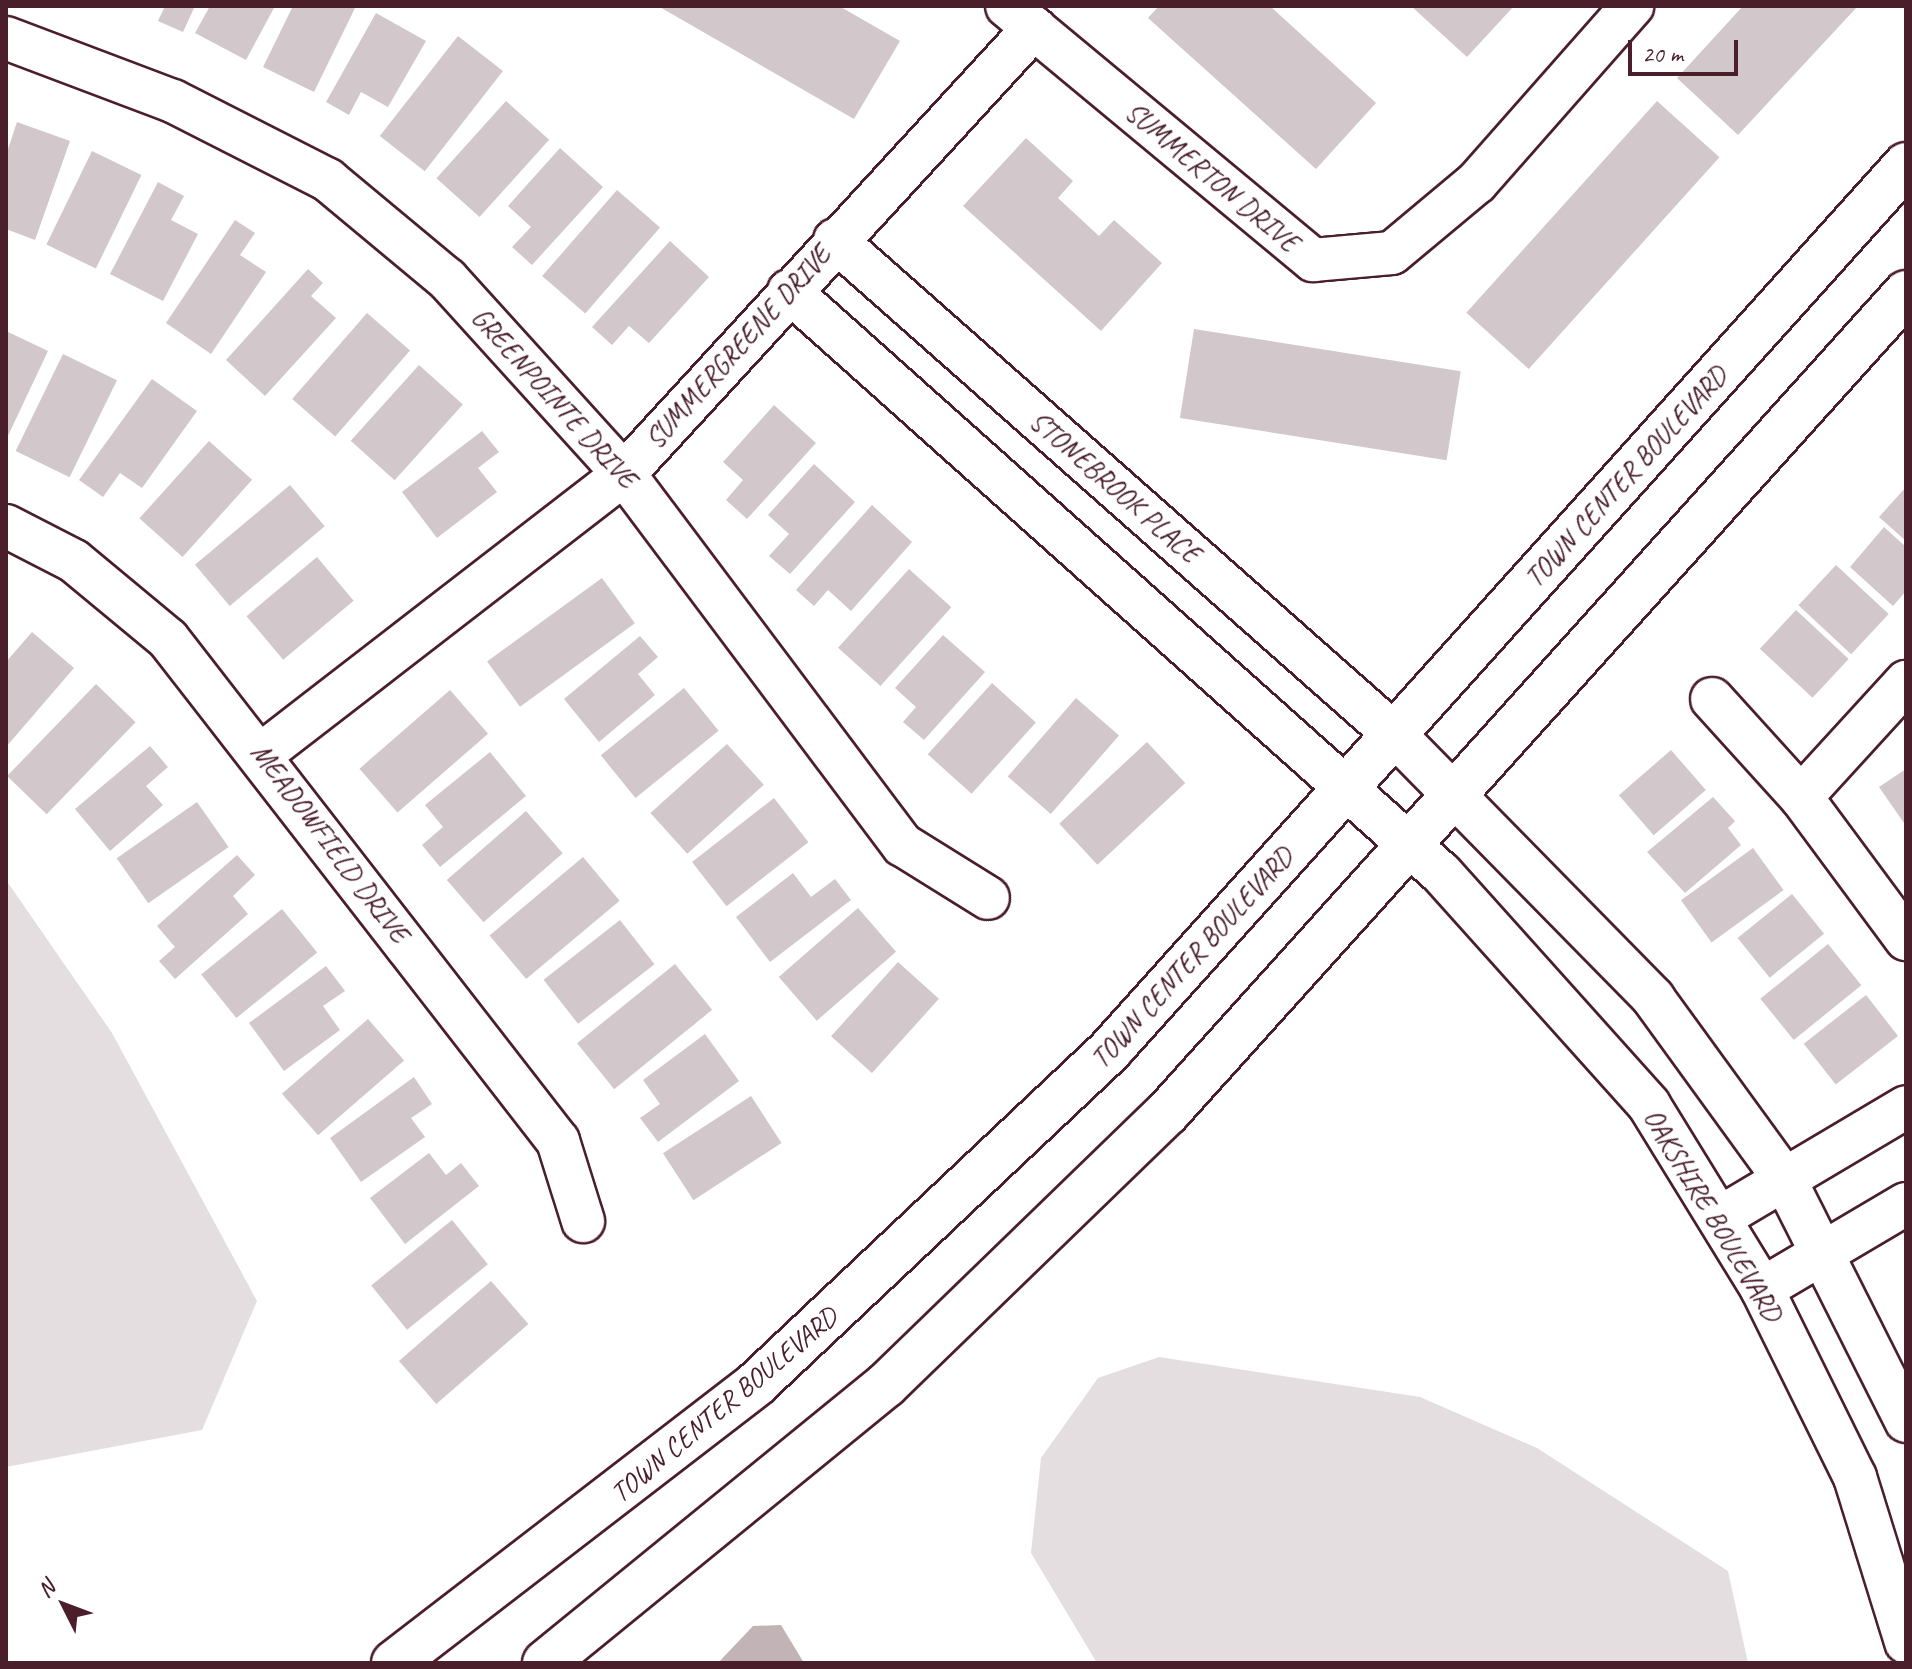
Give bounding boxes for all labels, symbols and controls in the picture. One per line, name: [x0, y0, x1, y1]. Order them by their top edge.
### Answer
scale bar: [1632, 24, 1742, 74]
text: 20 m: [1642, 39, 1683, 69]
street label: SUMMERTON DRIVE: [1119, 95, 1305, 259]
street label: SUMMERGREENE DRIVE: [638, 238, 838, 456]
street label: GREENPOINTE DRIVE: [464, 301, 644, 495]
street label: TOWN CENTER BOULEVARD: [1517, 359, 1735, 595]
street label: STONEBROOK PLACE: [1023, 404, 1207, 570]
street label: MEADOWFIELD DRIVE: [244, 737, 416, 949]
street label: TOWN CENTER BOULEVARD: [1083, 840, 1301, 1076]
street label: OAKSHIRE BOULEVARD: [1636, 1102, 1790, 1328]
street label: TOWN CENTER BOULEVARD: [603, 1300, 845, 1510]
north arrow: [24, 1565, 104, 1645]
text: N: [31, 1575, 61, 1603]

